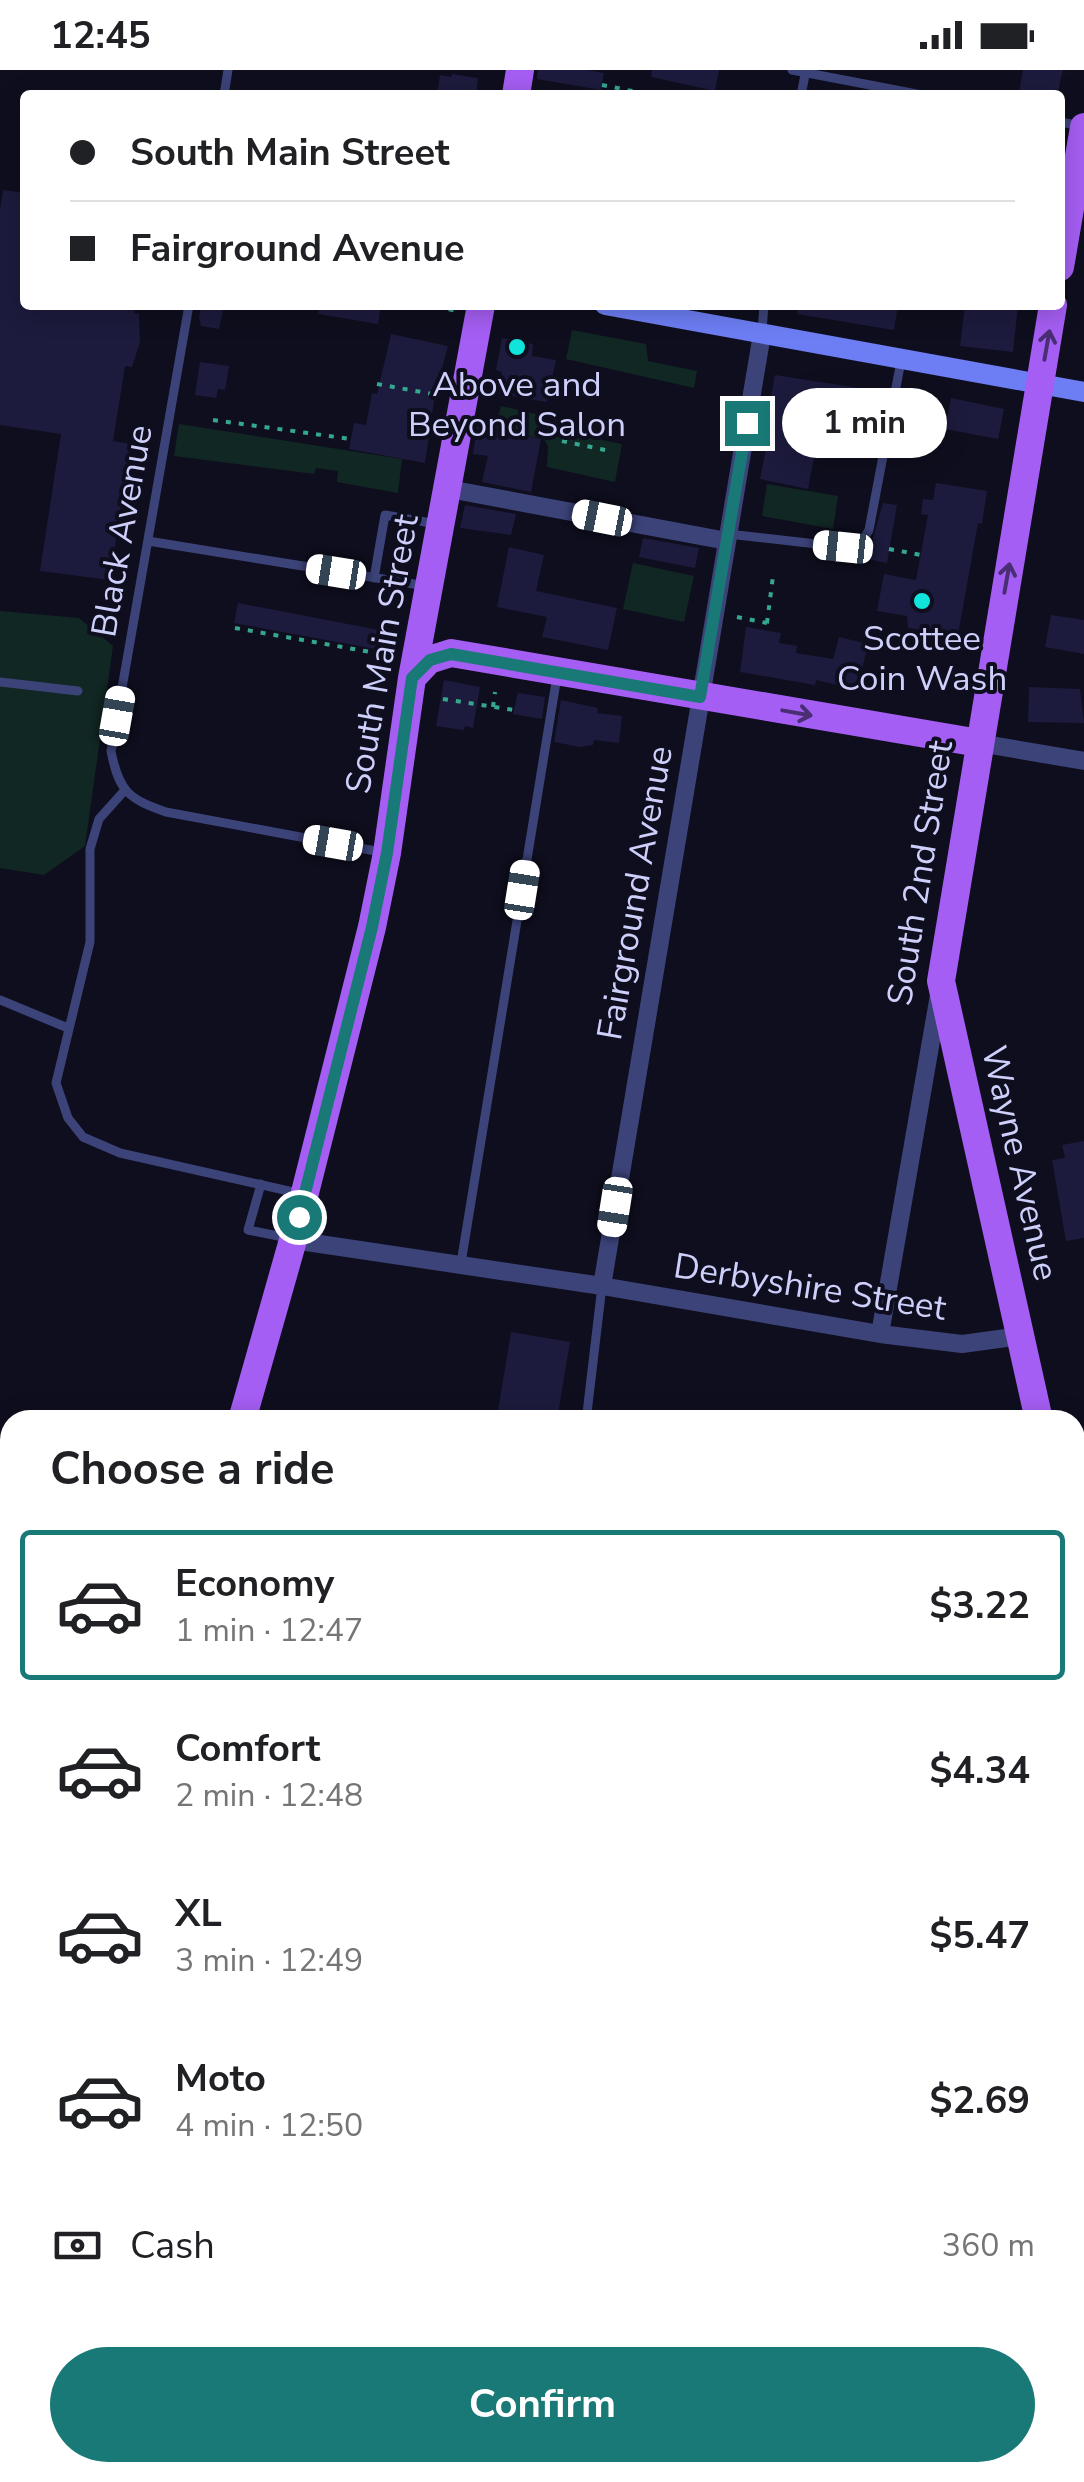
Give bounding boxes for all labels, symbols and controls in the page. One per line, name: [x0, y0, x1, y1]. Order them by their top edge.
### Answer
text: 12:45: [50, 10, 151, 61]
text: South Main Street: [130, 127, 450, 178]
text: Fairground Avenue: [130, 223, 465, 274]
one-way arrow: [1038, 329, 1057, 362]
marker: Above and Beyond Salon: [506, 336, 528, 358]
place label: Above and Beyond Salon: [408, 361, 626, 448]
callout: 1 min: [782, 388, 947, 458]
route end: [725, 401, 770, 446]
text: 1 min: [823, 401, 906, 444]
street label: Black Avenue: [80, 421, 164, 641]
car: [570, 498, 634, 538]
street label: South Main Street: [334, 510, 430, 797]
car: [812, 529, 874, 565]
car: [304, 552, 368, 592]
one-way arrow: [998, 562, 1017, 595]
marker: Scottee Coin Wash: [911, 590, 933, 612]
place label: Scottee Coin Wash: [837, 615, 1007, 702]
car: [97, 684, 137, 748]
one-way arrow: [780, 704, 812, 723]
street label: South 2nd Street: [876, 736, 964, 1009]
street label: Fairground Avenue: [586, 742, 684, 1044]
car: [301, 823, 365, 863]
car: [502, 858, 542, 922]
street label: Wayne Avenue: [970, 1041, 1070, 1285]
car: [595, 1175, 635, 1239]
route start: [277, 1195, 322, 1240]
street label: Derbyshire Street: [670, 1242, 950, 1332]
text: Choose a ride: [50, 1439, 335, 1500]
text: Economy: [175, 1558, 334, 1609]
icon: car: [55, 1560, 145, 1650]
text: $3.22: [929, 1580, 1030, 1631]
text: 1 min · 12:47: [175, 1609, 363, 1652]
text: Comfort: [175, 1723, 320, 1774]
icon: car: [55, 1725, 145, 1815]
text: $4.34: [929, 1745, 1030, 1796]
text: 2 min · 12:48: [175, 1774, 363, 1817]
text: XL: [175, 1888, 222, 1939]
icon: car: [55, 1890, 145, 1980]
text: $5.47: [929, 1910, 1030, 1961]
text: 3 min · 12:49: [175, 1939, 363, 1982]
text: Moto: [175, 2053, 266, 2104]
icon: car: [55, 2055, 145, 2145]
text: $2.69: [929, 2075, 1030, 2126]
text: 4 min · 12:50: [175, 2104, 363, 2147]
icon: cash: [50, 2218, 105, 2273]
text: Cash: [130, 2220, 215, 2271]
text: 360 m: [942, 2224, 1035, 2267]
button: Confirm: [50, 2347, 1035, 2462]

